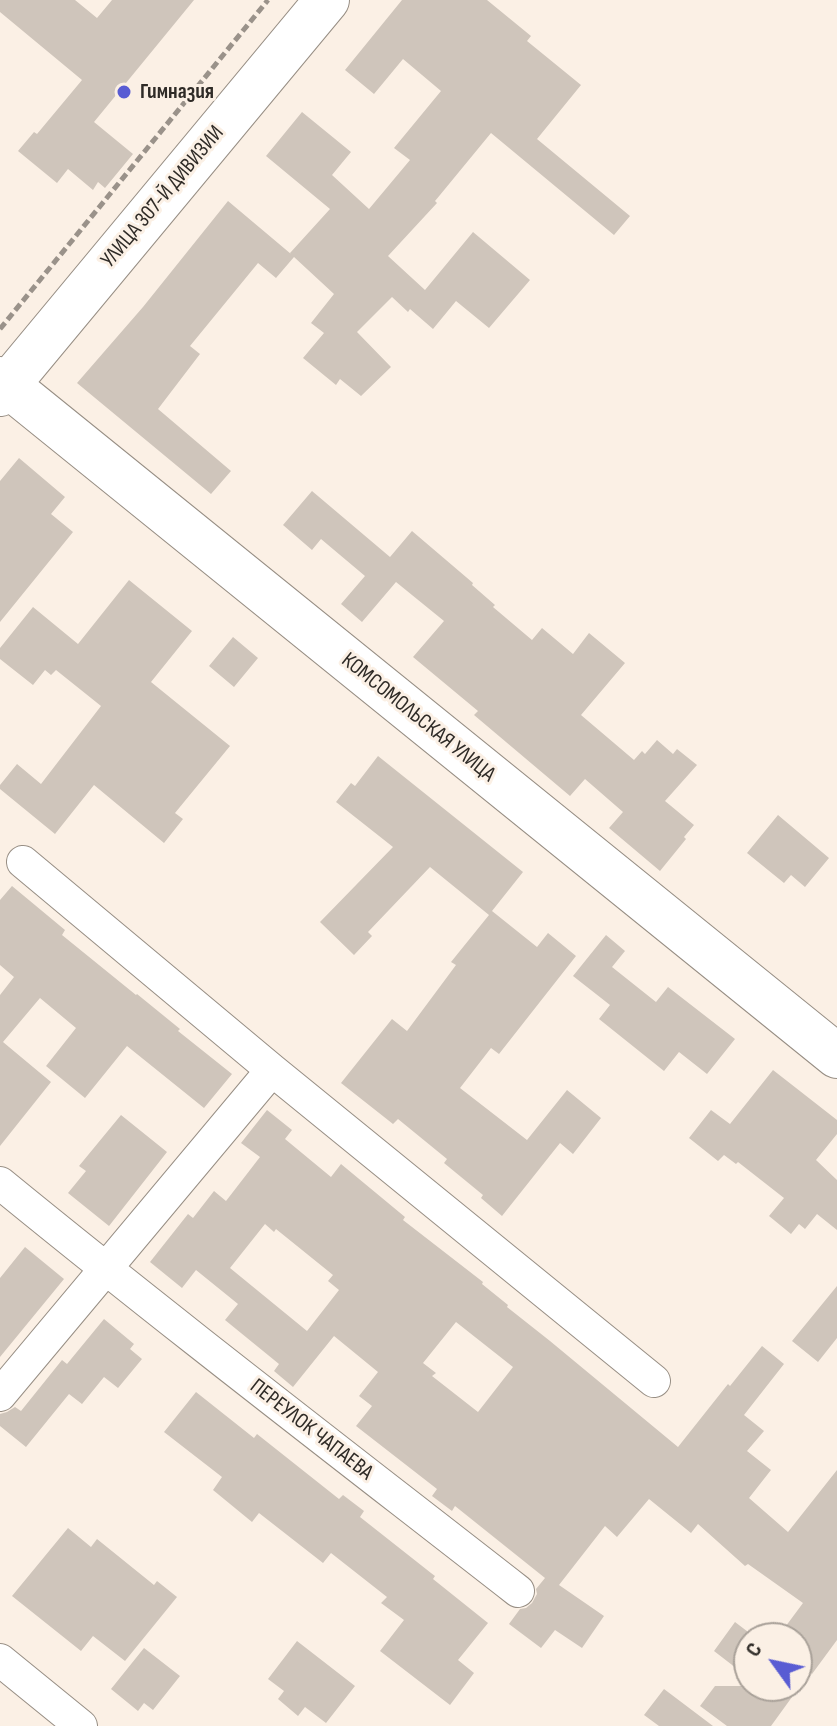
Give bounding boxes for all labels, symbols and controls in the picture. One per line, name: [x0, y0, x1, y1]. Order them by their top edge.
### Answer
place label: Гимназия: [140, 79, 214, 105]
marker: Гимназия: [115, 83, 133, 101]
street label: УЛИЦА 307-Й ДИВИЗИИ: [96, 121, 230, 273]
street label: КОМСОМОЛЬСКАЯ УЛИЦА: [336, 648, 500, 788]
street label: ПЕРЕУЛОК ЧАПАЕВА: [244, 1374, 378, 1486]
north arrow: [733, 1622, 813, 1702]
text: С: [740, 1638, 769, 1662]

